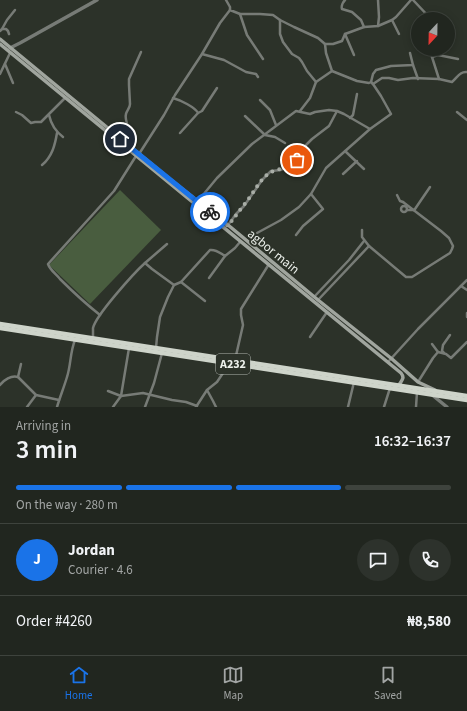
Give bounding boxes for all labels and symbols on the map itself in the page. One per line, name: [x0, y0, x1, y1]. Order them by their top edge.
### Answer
north arrow: [411, 12, 455, 56]
pin: [103, 122, 137, 156]
pin: [280, 143, 314, 177]
courier: [190, 192, 230, 232]
street label: agbor main: [244, 225, 303, 278]
road number: A232: [216, 354, 250, 374]

